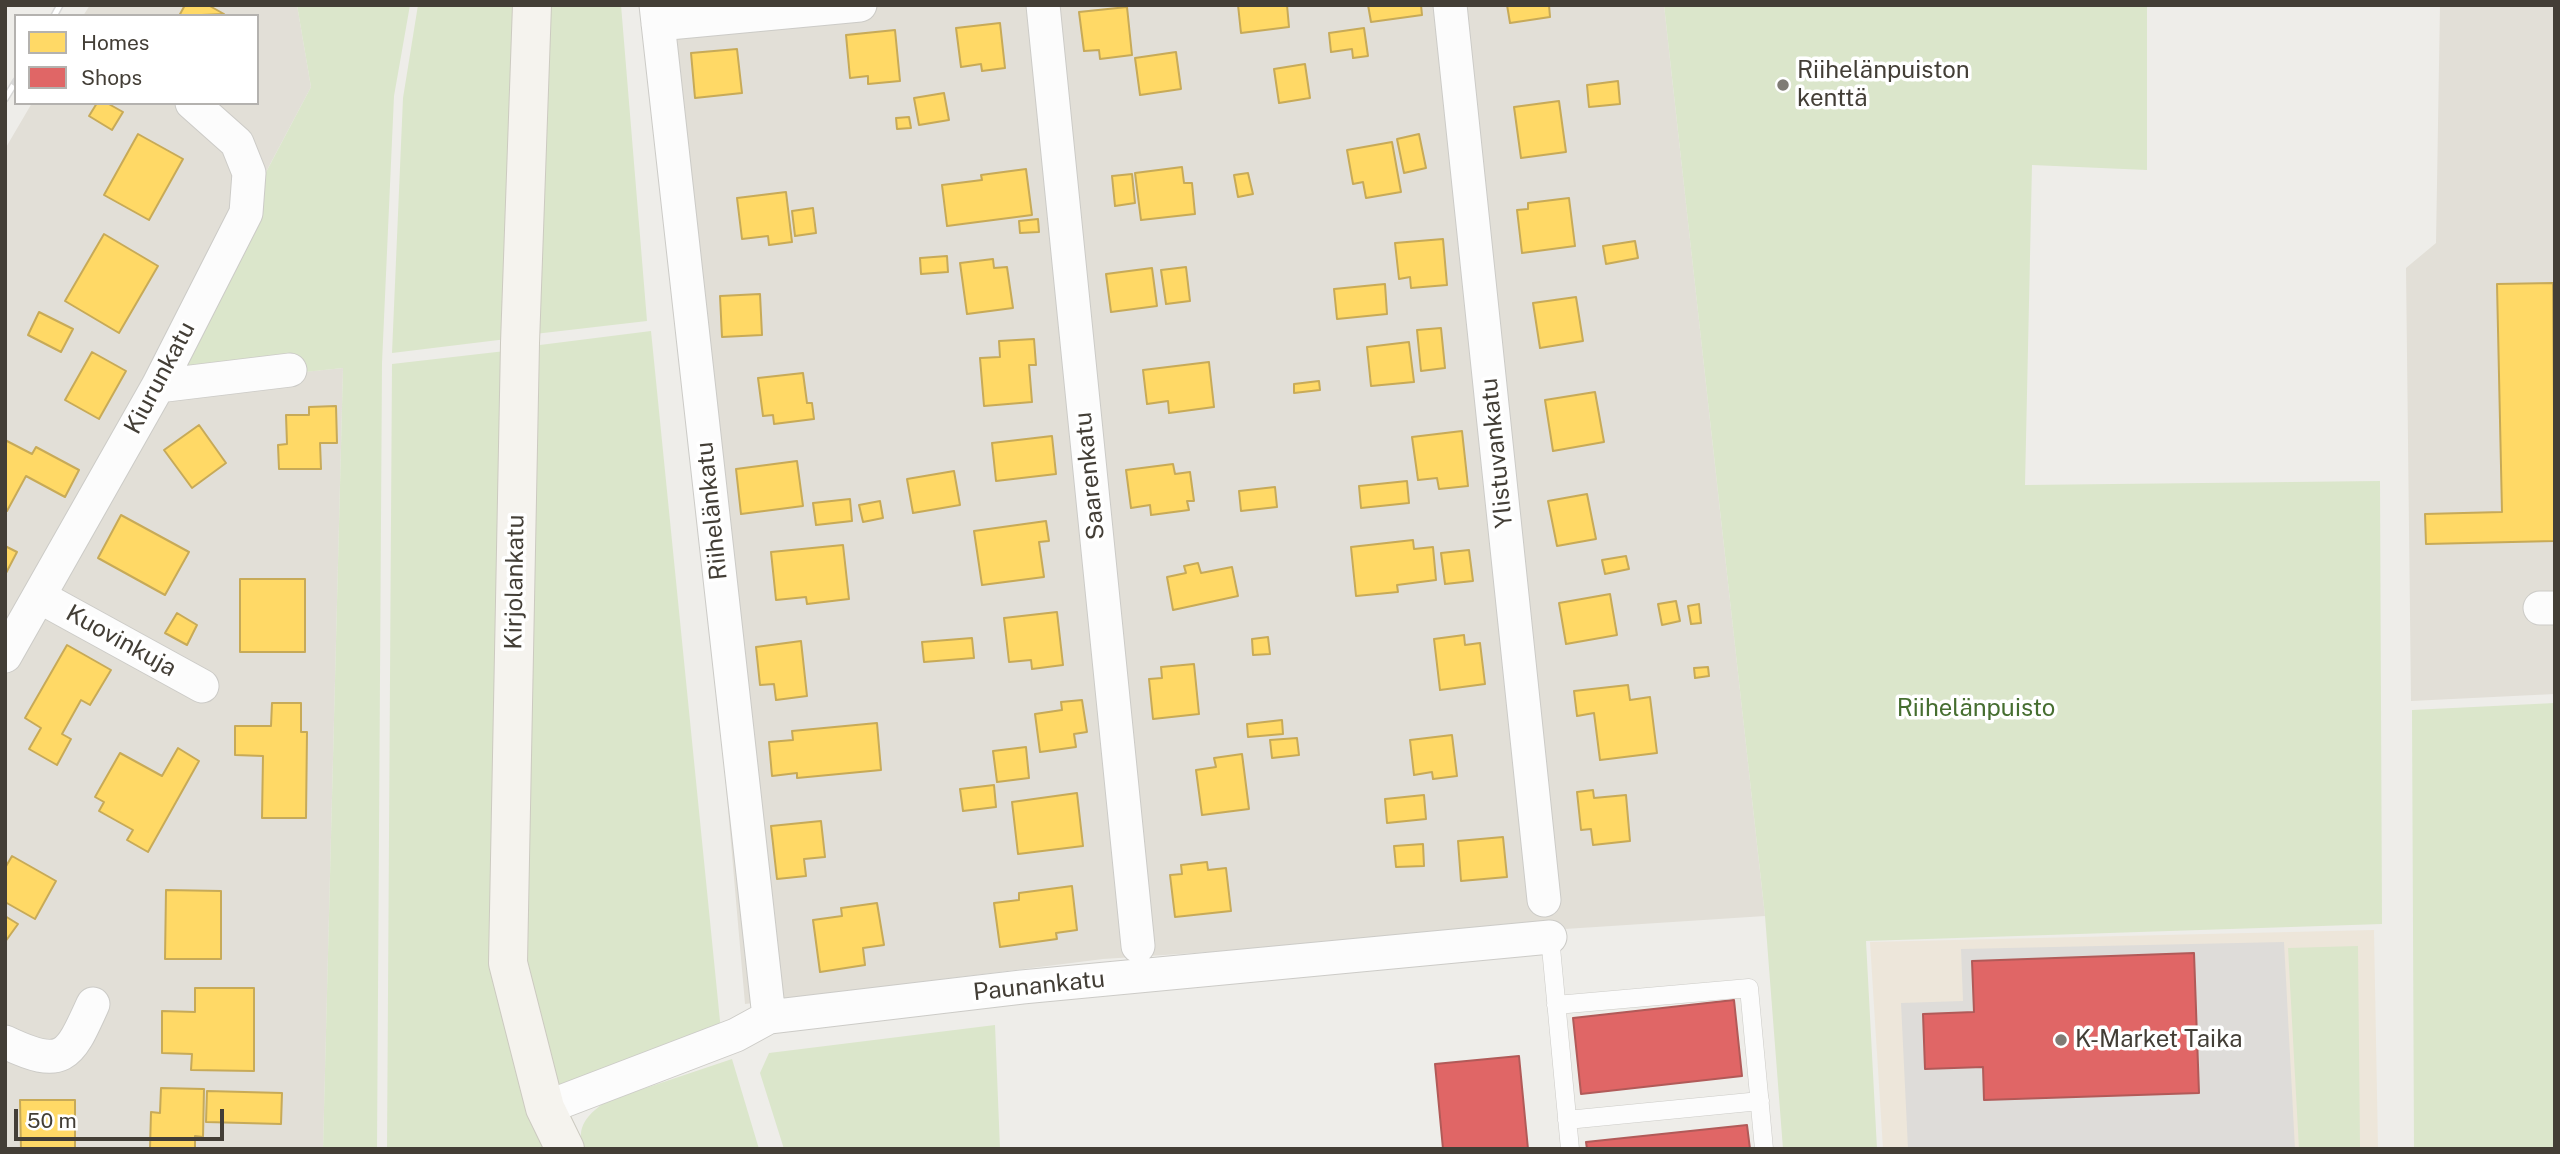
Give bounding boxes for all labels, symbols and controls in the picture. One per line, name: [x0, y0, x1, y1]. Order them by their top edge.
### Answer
legend: [14, 14, 259, 105]
text: Homes: [81, 30, 149, 55]
place label: Riihelänpuiston kenttä: [1797, 57, 1970, 113]
text: Shops: [81, 65, 142, 90]
marker: Riihelänpuiston kenttä: [1775, 77, 1791, 93]
street label: Kiurunkatu: [118, 317, 202, 439]
street label: Ylistuvankatu: [1475, 377, 1519, 529]
street label: Saarenkatu: [1069, 411, 1111, 541]
street label: Riihelänkatu: [690, 440, 734, 582]
street label: Kirjolankatu: [499, 514, 531, 650]
street label: Kuovinkuja: [61, 599, 181, 683]
park label: Riihelänpuisto: [1897, 695, 2055, 723]
street label: Paunankatu: [972, 965, 1106, 1007]
place label: K-Market Taika: [2075, 1026, 2243, 1054]
marker: K-Market Taika: [2053, 1032, 2069, 1048]
scale bar: [18, 1094, 228, 1138]
text: 50 m: [27, 1108, 77, 1133]

